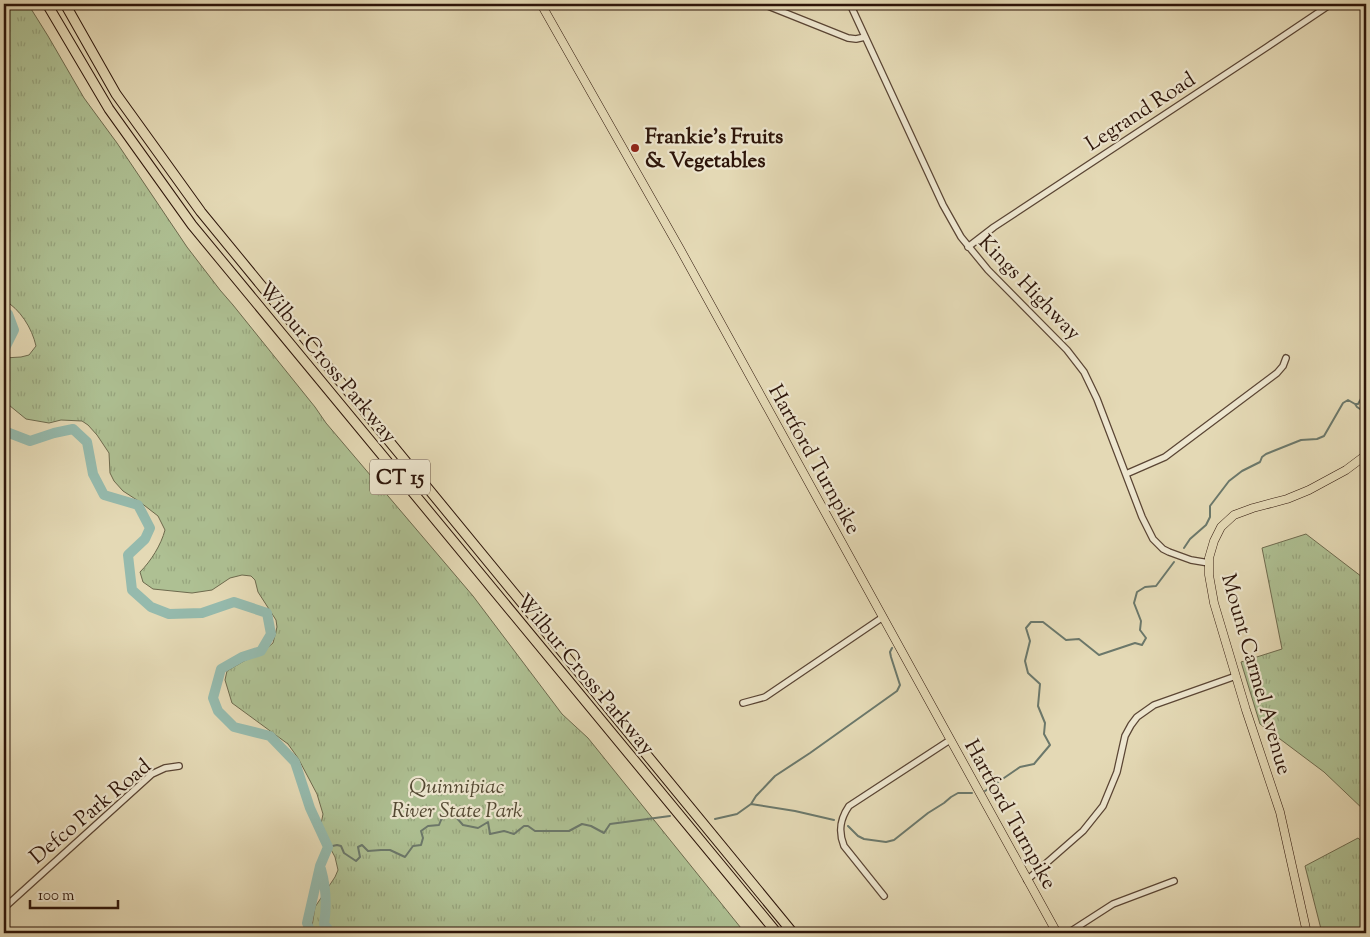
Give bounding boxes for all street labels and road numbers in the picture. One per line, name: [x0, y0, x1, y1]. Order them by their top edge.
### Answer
street label: Legrand Road: [1080, 66, 1202, 160]
street label: Kings Highway: [970, 229, 1087, 348]
street label: Wilbur Cross Parkway: [250, 276, 403, 451]
street label: Hartford Turnpike: [760, 380, 867, 540]
road number: CT 15: [370, 460, 430, 494]
street label: Mount Carmel Avenue: [1212, 571, 1298, 778]
street label: Wilbur Cross Parkway: [508, 588, 661, 763]
street label: Hartford Turnpike: [956, 735, 1063, 895]
street label: Defco Park Road: [24, 753, 159, 872]

